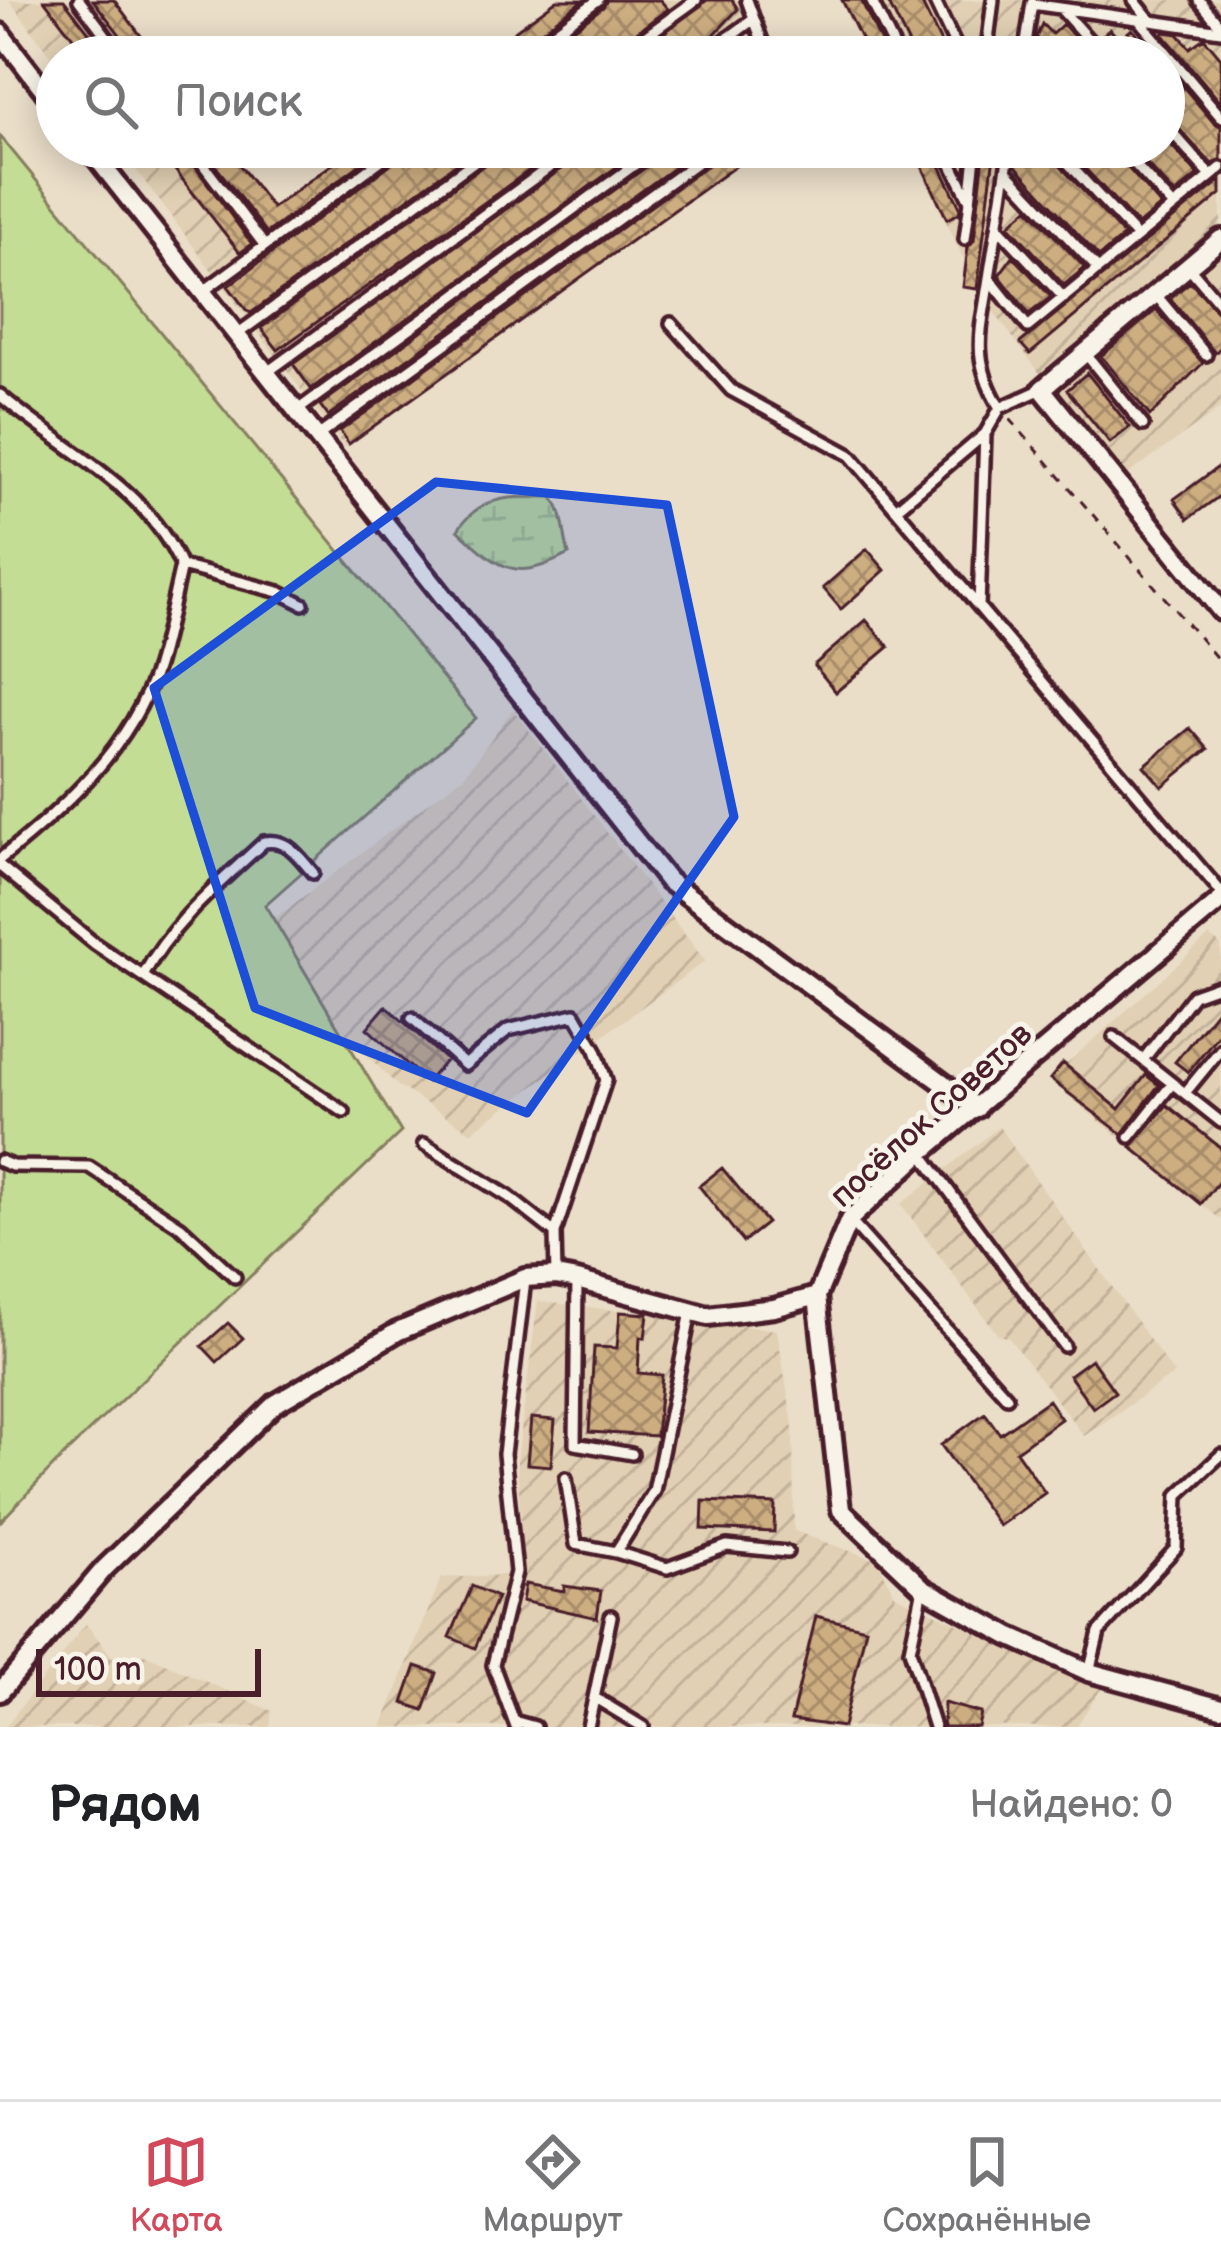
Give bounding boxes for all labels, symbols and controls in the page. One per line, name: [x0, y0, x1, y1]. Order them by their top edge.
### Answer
search box: [36, 36, 1185, 168]
icon: search: [78, 69, 144, 135]
text: Поиск: [174, 75, 302, 130]
street label: посёлок Советов: [822, 1014, 1040, 1216]
scale bar: [36, 1643, 261, 1696]
text: 100 m: [54, 1650, 142, 1690]
text: Рядом: [48, 1775, 202, 1836]
text: Найдено: 0: [970, 1782, 1173, 1829]
tab: Карта: [130, 2129, 223, 2241]
tab: Маршрут: [483, 2129, 623, 2241]
tab: Сохранённые: [883, 2129, 1091, 2241]

